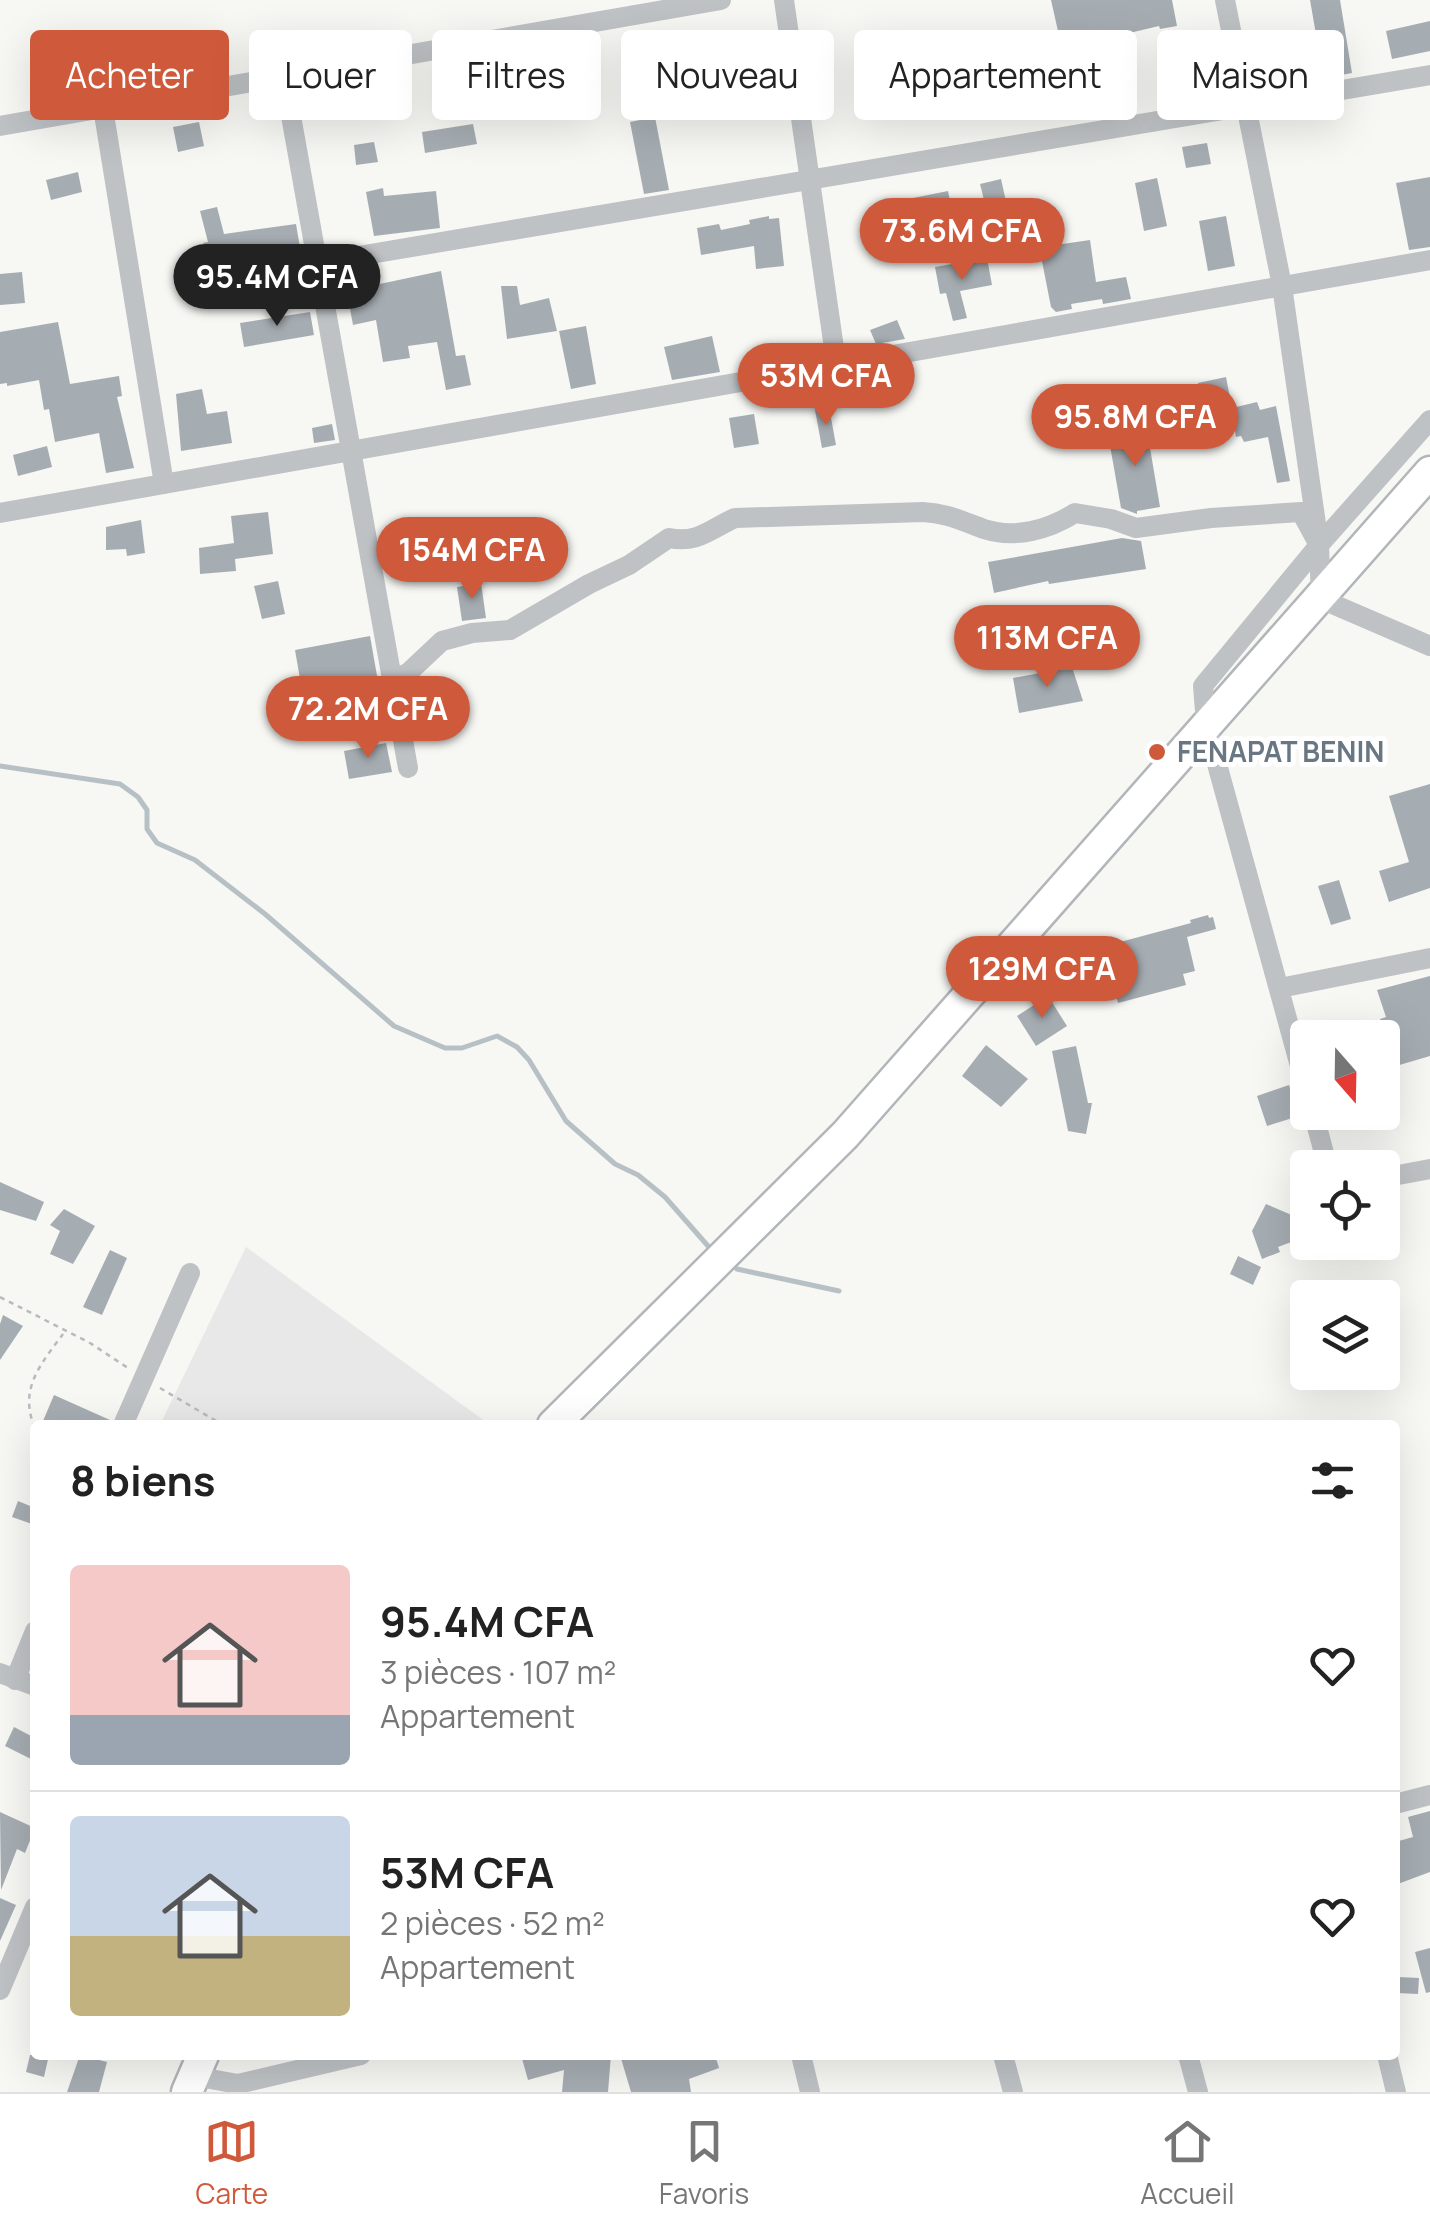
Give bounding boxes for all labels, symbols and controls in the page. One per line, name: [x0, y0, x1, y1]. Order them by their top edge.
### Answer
chip: Acheter: [30, 30, 229, 120]
chip: Louer: [249, 30, 412, 120]
chip: Filtres: [432, 30, 601, 120]
chip: Nouveau: [621, 30, 834, 120]
chip: Appartement: [854, 30, 1137, 120]
chip: Maison: [1157, 30, 1344, 120]
pin: 73.6M CFA: [848, 198, 1076, 283]
text: 73.6M CFA: [882, 208, 1042, 252]
pin: 95.4M CFA: [163, 244, 391, 329]
text: 95.4M CFA: [195, 254, 359, 298]
pin: 53M CFA: [734, 343, 918, 428]
text: 53M CFA: [760, 353, 892, 397]
pin: 95.8M CFA: [1021, 384, 1249, 469]
text: 95.8M CFA: [1053, 394, 1217, 438]
pin: 154M CFA: [369, 517, 575, 602]
text: 154M CFA: [398, 527, 546, 571]
pin: 113M CFA: [944, 605, 1150, 690]
text: 113M CFA: [976, 615, 1118, 659]
pin: 72.2M CFA: [254, 676, 482, 761]
text: 72.2M CFA: [288, 686, 448, 730]
place label: FENAPAT BENIN: [1177, 732, 1384, 770]
marker: FENAPAT BENIN: [1146, 741, 1168, 763]
pin: 129M CFA: [939, 936, 1145, 1021]
text: 129M CFA: [968, 946, 1116, 990]
north arrow: [1290, 1020, 1400, 1130]
map controls: [1290, 1020, 1400, 1390]
button: locate: [1290, 1150, 1400, 1260]
button: layers: [1290, 1280, 1400, 1390]
text: 8 biens: [70, 1451, 215, 1509]
icon: filters: [1305, 1453, 1360, 1508]
text: 95.4M CFA: [380, 1592, 594, 1650]
icon: home: [150, 1605, 270, 1725]
icon: heart: [1305, 1638, 1360, 1693]
text: 3 pièces · 107 m²: [380, 1650, 616, 1694]
text: Appartement: [380, 1694, 575, 1738]
text: 53M CFA: [380, 1843, 554, 1901]
icon: home: [150, 1856, 270, 1976]
icon: heart: [1305, 1889, 1360, 1944]
text: 2 pièces · 52 m²: [380, 1901, 605, 1945]
text: Appartement: [380, 1945, 575, 1989]
tab: Carte: [195, 2114, 268, 2212]
tab: Favoris: [659, 2114, 749, 2212]
tab: Accueil: [1140, 2114, 1235, 2212]

